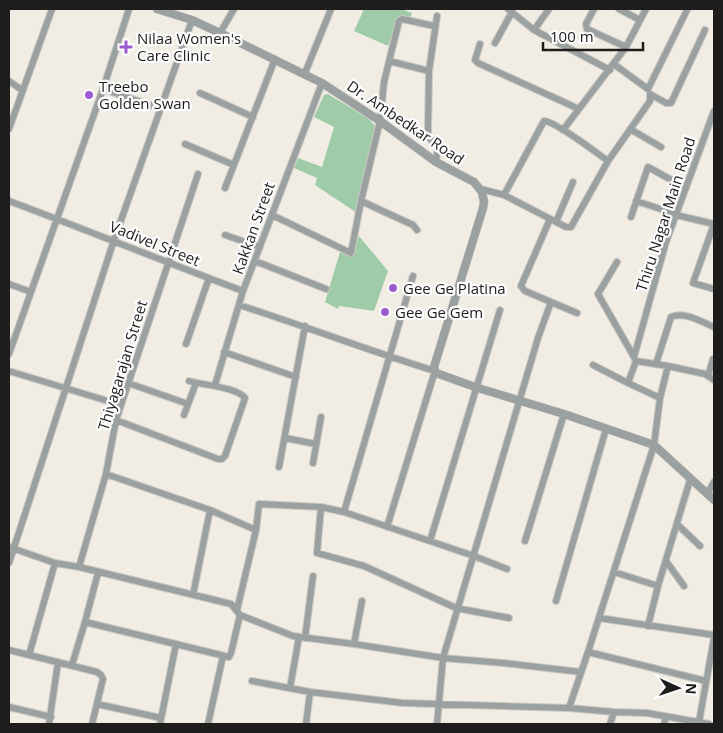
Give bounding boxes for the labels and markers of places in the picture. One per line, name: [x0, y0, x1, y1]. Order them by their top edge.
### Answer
place label: Nilaa Women's Care Clinic: [137, 28, 241, 65]
marker: Nilaa Women's Care Clinic: [119, 40, 133, 54]
place label: Treebo Golden Swan: [99, 76, 191, 113]
marker: Treebo Golden Swan: [83, 89, 95, 101]
place label: Gee Ge Platina: [403, 278, 506, 298]
marker: Gee Ge Platina: [387, 282, 399, 294]
place label: Gee Ge Gem: [395, 302, 483, 322]
marker: Gee Ge Gem: [379, 306, 391, 318]

